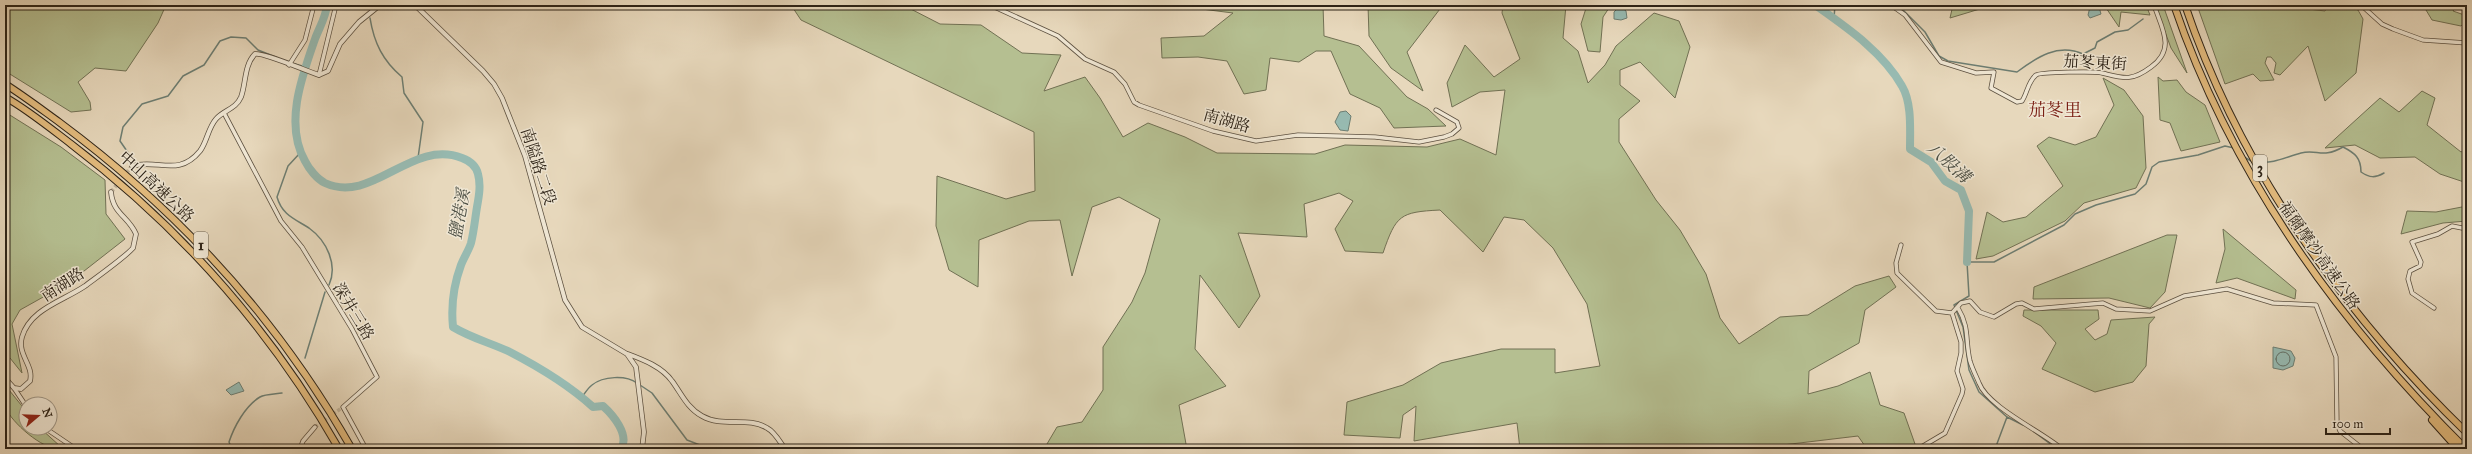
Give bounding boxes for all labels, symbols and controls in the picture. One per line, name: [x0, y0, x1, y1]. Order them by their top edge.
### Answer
street label: 茄苳東街: [2063, 51, 2127, 74]
district label: 茄苳里: [2028, 99, 2082, 121]
street label: 南湖路: [1201, 105, 1253, 136]
street label: 南隘路二段: [517, 125, 560, 207]
water label: 八股溝: [1923, 138, 1977, 189]
street label: 中山高速公路: [115, 147, 198, 226]
road number: 3: [2253, 155, 2267, 181]
water label: 鹽港溪: [445, 185, 475, 241]
street label: 福爾摩沙高速公路: [2275, 197, 2364, 313]
road number: 1: [194, 232, 208, 258]
street label: 南湖路: [37, 263, 88, 305]
street label: 深井三路: [329, 279, 378, 344]
north arrow: [18, 396, 58, 436]
text: N: [39, 406, 55, 420]
scale bar: [2326, 410, 2390, 436]
text: 100 m: [2332, 417, 2363, 431]

